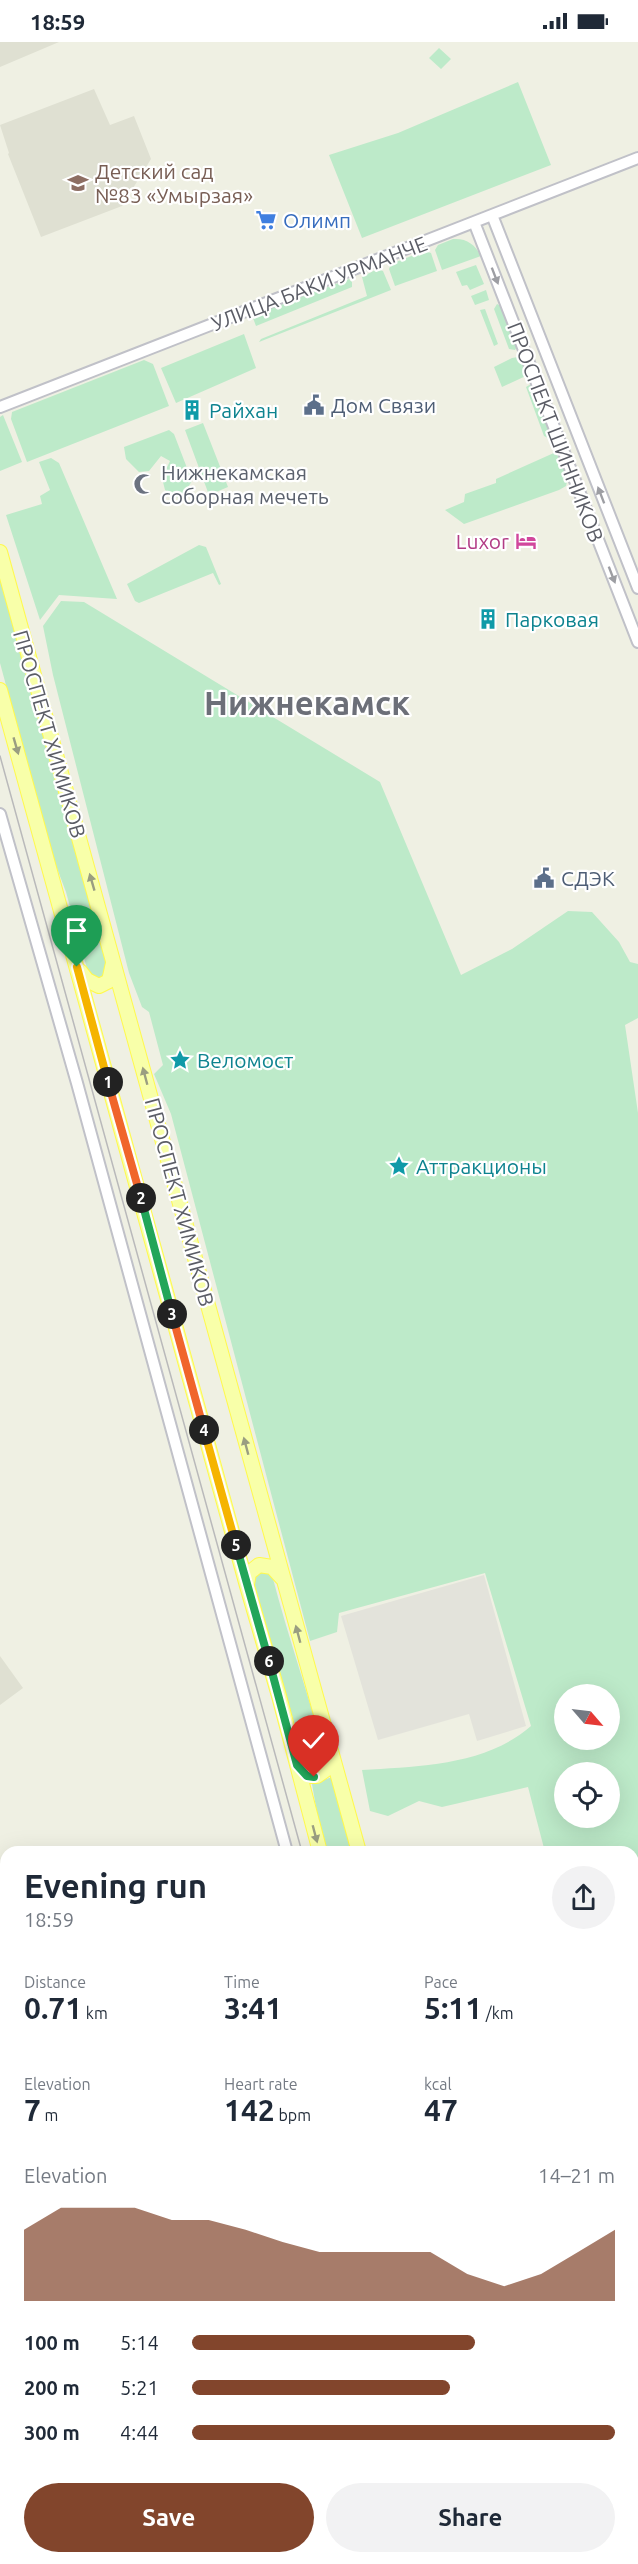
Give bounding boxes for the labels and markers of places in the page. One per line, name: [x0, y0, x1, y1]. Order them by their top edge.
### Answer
place label: Детский сад №83 «Умырзая»: [95, 159, 253, 207]
school or university icon: Детский сад №83 «Умырзая»: [66, 171, 90, 195]
supermarket icon: Олимп: [254, 208, 278, 232]
place label: Олимп: [283, 208, 351, 232]
public building icon: Дом Связи: [302, 393, 326, 417]
place label: Дом Связи: [331, 393, 436, 417]
building icon: Райхан: [180, 398, 204, 422]
place label: Райхан: [209, 398, 278, 422]
place label: Нижнекамская соборная мечеть: [161, 460, 329, 508]
mosque icon: Нижнекамская соборная мечеть: [132, 472, 156, 496]
place label: Luxor: [456, 529, 509, 553]
hotel icon: Luxor: [514, 529, 538, 553]
building icon: Парковая: [476, 607, 500, 631]
place label: Парковая: [505, 607, 599, 631]
public building icon: СДЭК: [532, 866, 556, 890]
place label: СДЭК: [561, 866, 615, 890]
pin: [51, 905, 102, 967]
place icon: Веломост: [168, 1048, 192, 1072]
place label: Веломост: [197, 1048, 294, 1072]
pin: 1: [93, 1067, 123, 1097]
place icon: Аттракционы: [387, 1154, 411, 1178]
place label: Аттракционы: [416, 1154, 547, 1178]
pin: 2: [126, 1183, 156, 1213]
pin: 3: [157, 1299, 187, 1329]
pin: 4: [189, 1415, 219, 1445]
pin: 5: [221, 1530, 251, 1560]
pin: 6: [254, 1646, 284, 1676]
pin: [288, 1715, 339, 1777]

